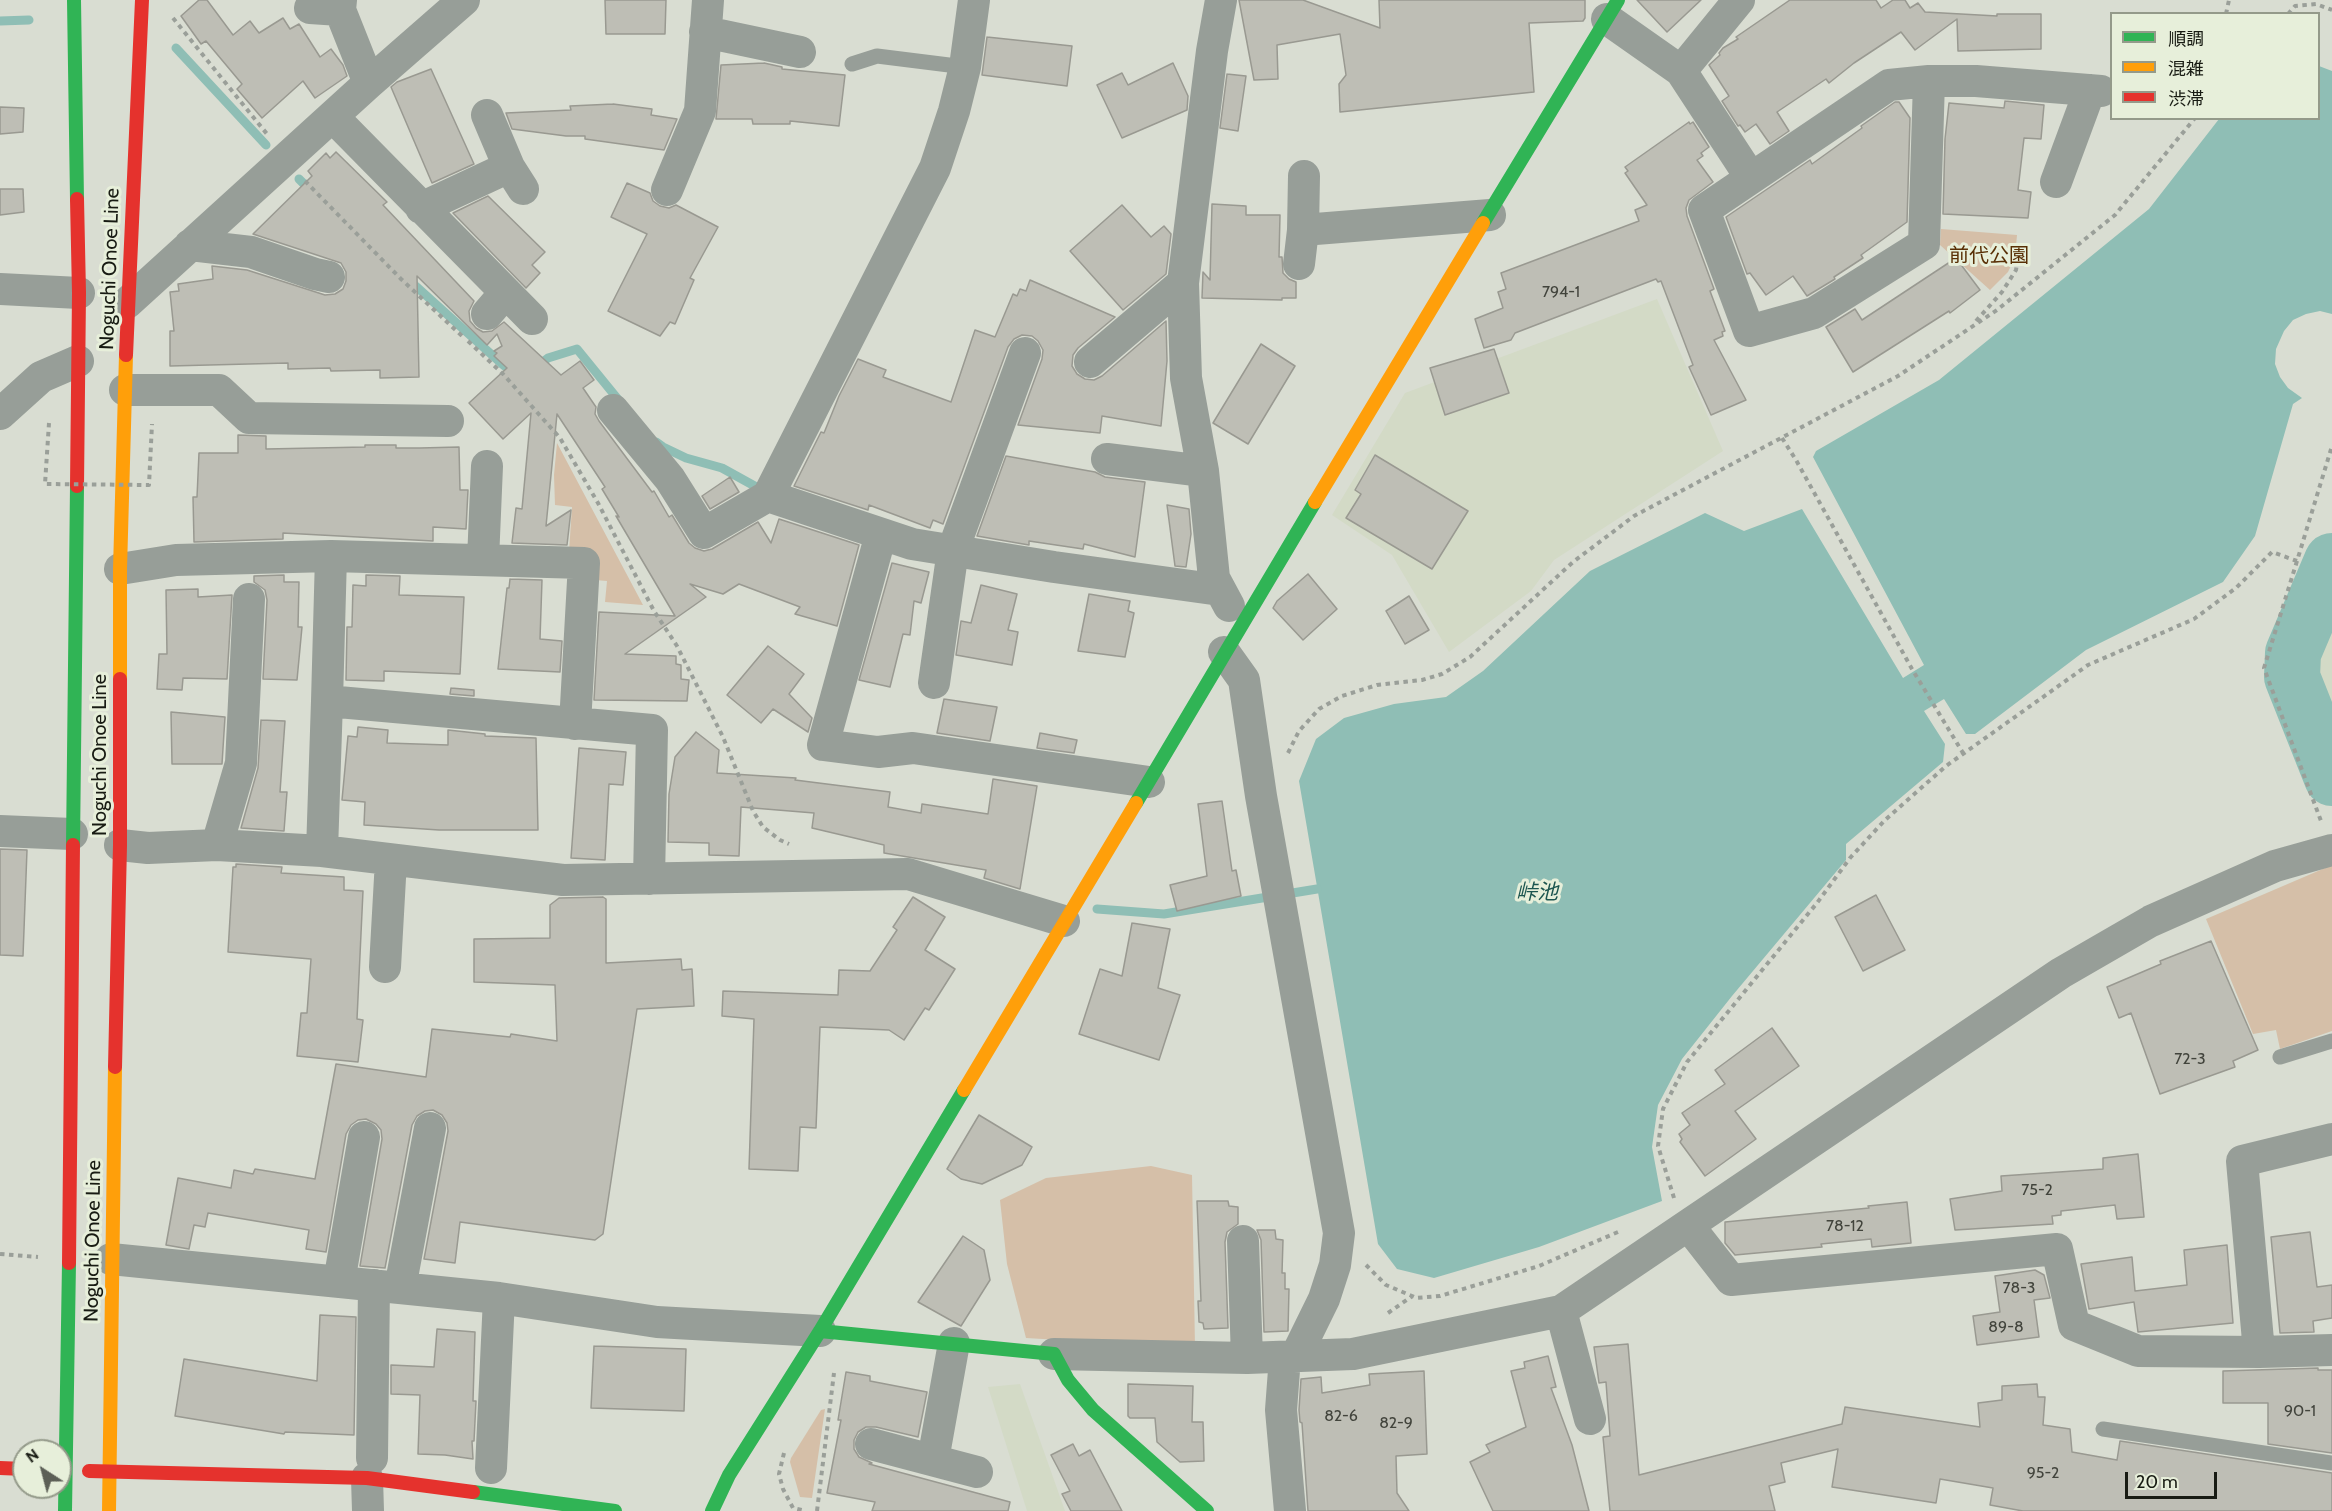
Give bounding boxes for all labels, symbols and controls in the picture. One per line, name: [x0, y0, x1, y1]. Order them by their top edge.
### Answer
legend: [2110, 12, 2320, 120]
text: 順調: [2168, 28, 2204, 50]
text: 混雑: [2168, 58, 2204, 80]
text: 渋滞: [2168, 88, 2204, 110]
street label: Noguchi Onoe Line: [95, 188, 125, 350]
park label: 前代公園: [1949, 244, 2029, 268]
house number: 794-1: [1542, 282, 1580, 302]
street label: Noguchi Onoe Line: [88, 674, 112, 836]
water label: 峠池: [1516, 880, 1558, 906]
house number: 72-3: [2174, 1049, 2206, 1069]
street label: Noguchi Onoe Line: [80, 1160, 106, 1322]
house number: 75-2: [2021, 1180, 2053, 1200]
house number: 78-12: [1826, 1216, 1864, 1236]
house number: 78-3: [2003, 1278, 2035, 1298]
house number: 89-8: [1988, 1317, 2024, 1337]
house number: 90-1: [2284, 1401, 2316, 1421]
house number: 82-6: [1324, 1406, 1358, 1426]
house number: 82-9: [1379, 1413, 1413, 1433]
north arrow: [12, 1439, 72, 1499]
text: N: [22, 1445, 42, 1467]
scale bar: [2128, 1460, 2220, 1498]
house number: 95-2: [2027, 1463, 2059, 1483]
text: 20 m: [2136, 1471, 2178, 1493]

